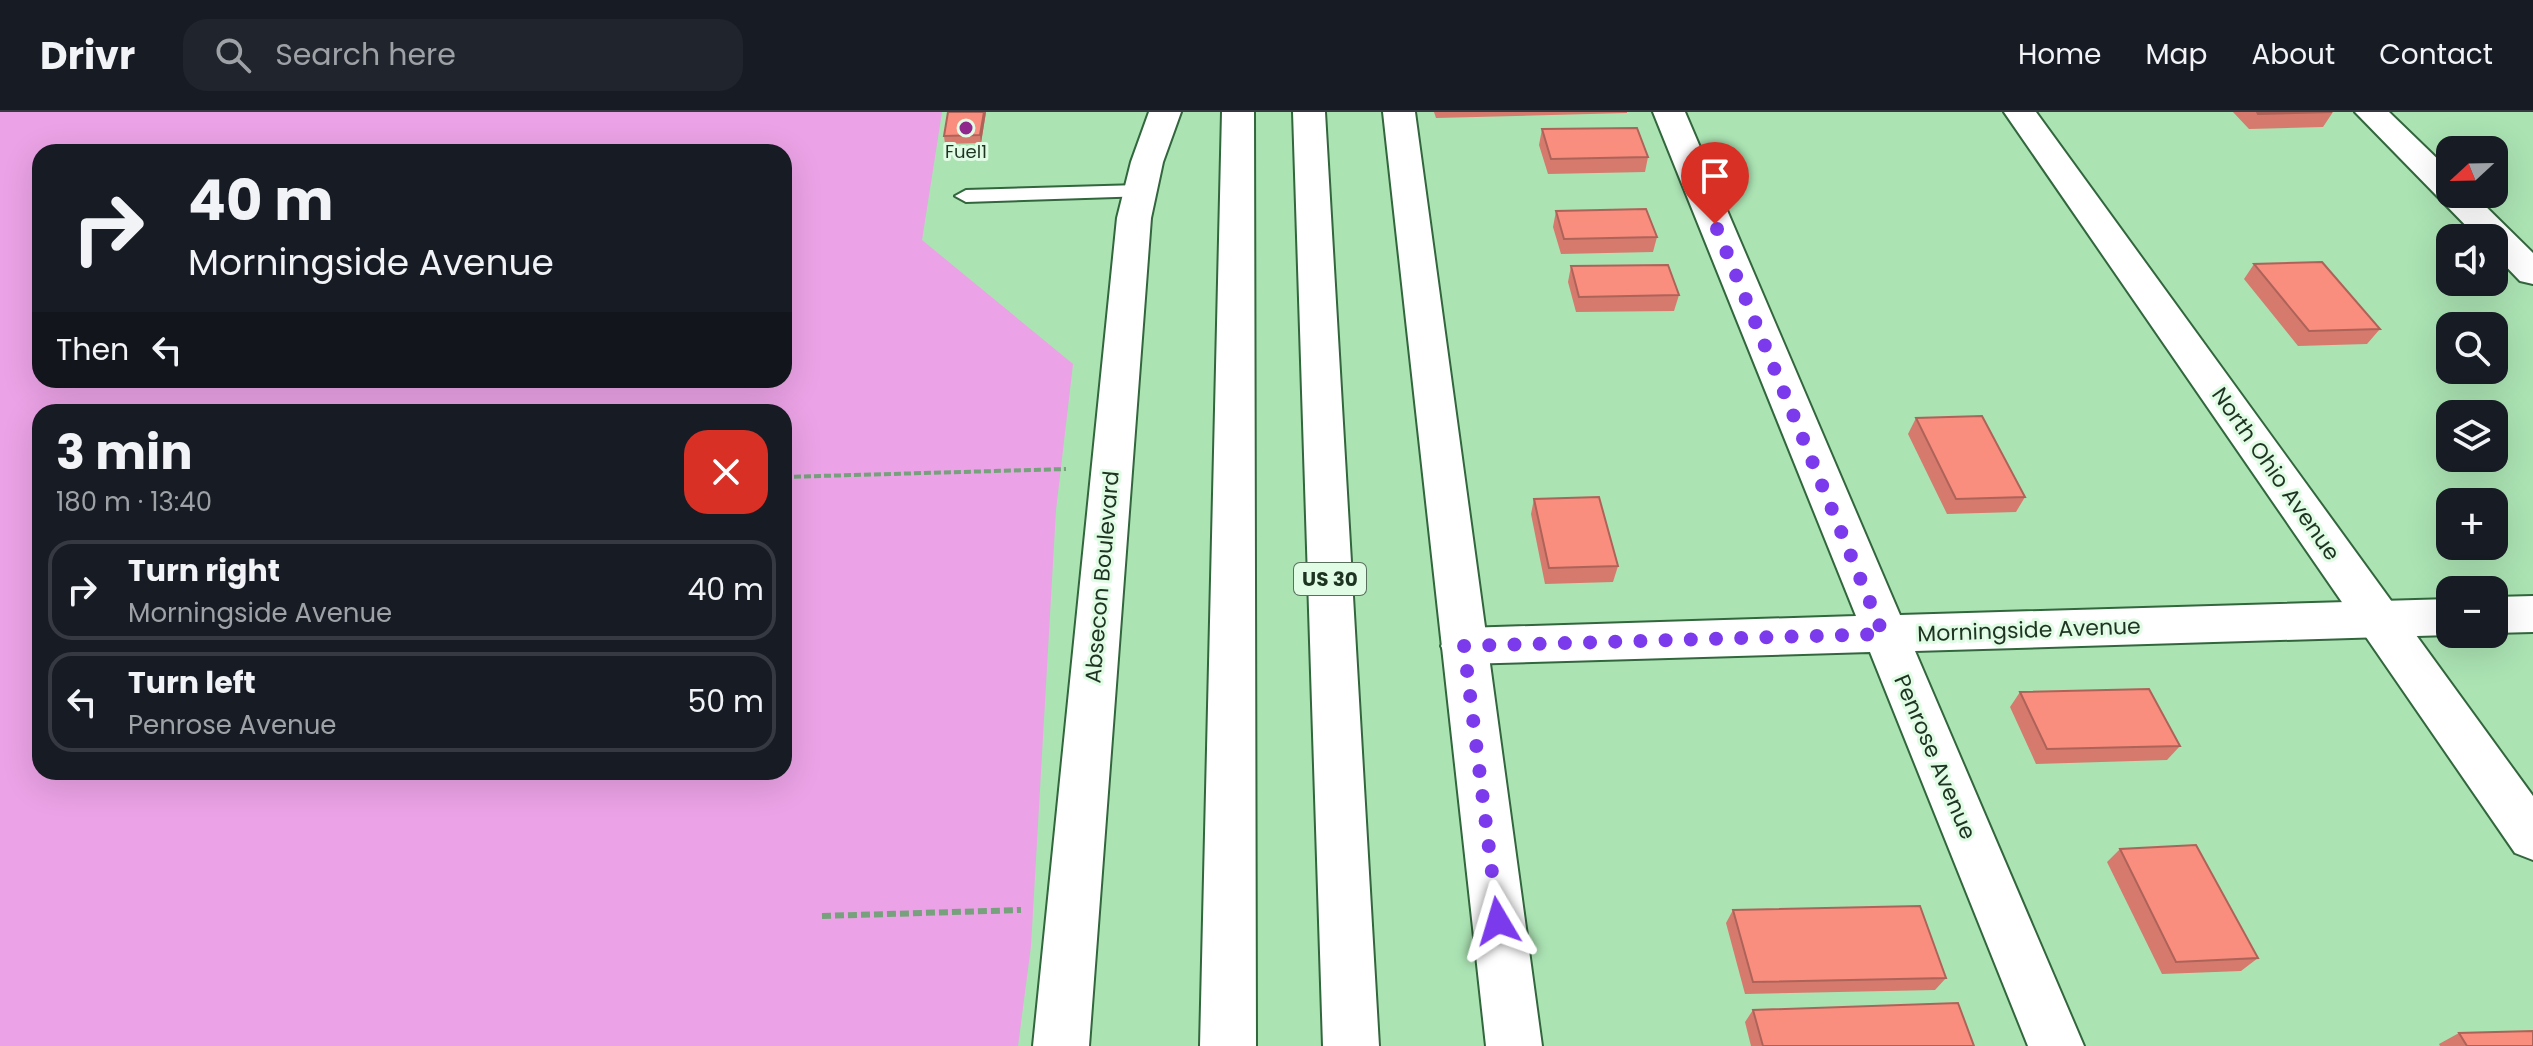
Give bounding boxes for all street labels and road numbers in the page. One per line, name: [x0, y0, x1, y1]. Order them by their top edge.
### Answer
street label: North Ohio Avenue: [2204, 381, 2348, 567]
street label: Absecon Boulevard: [1077, 469, 1127, 685]
road number: US 30: [1294, 563, 1366, 595]
street label: Morningside Avenue: [1917, 611, 2141, 649]
street label: Penrose Avenue: [1886, 670, 1984, 844]

